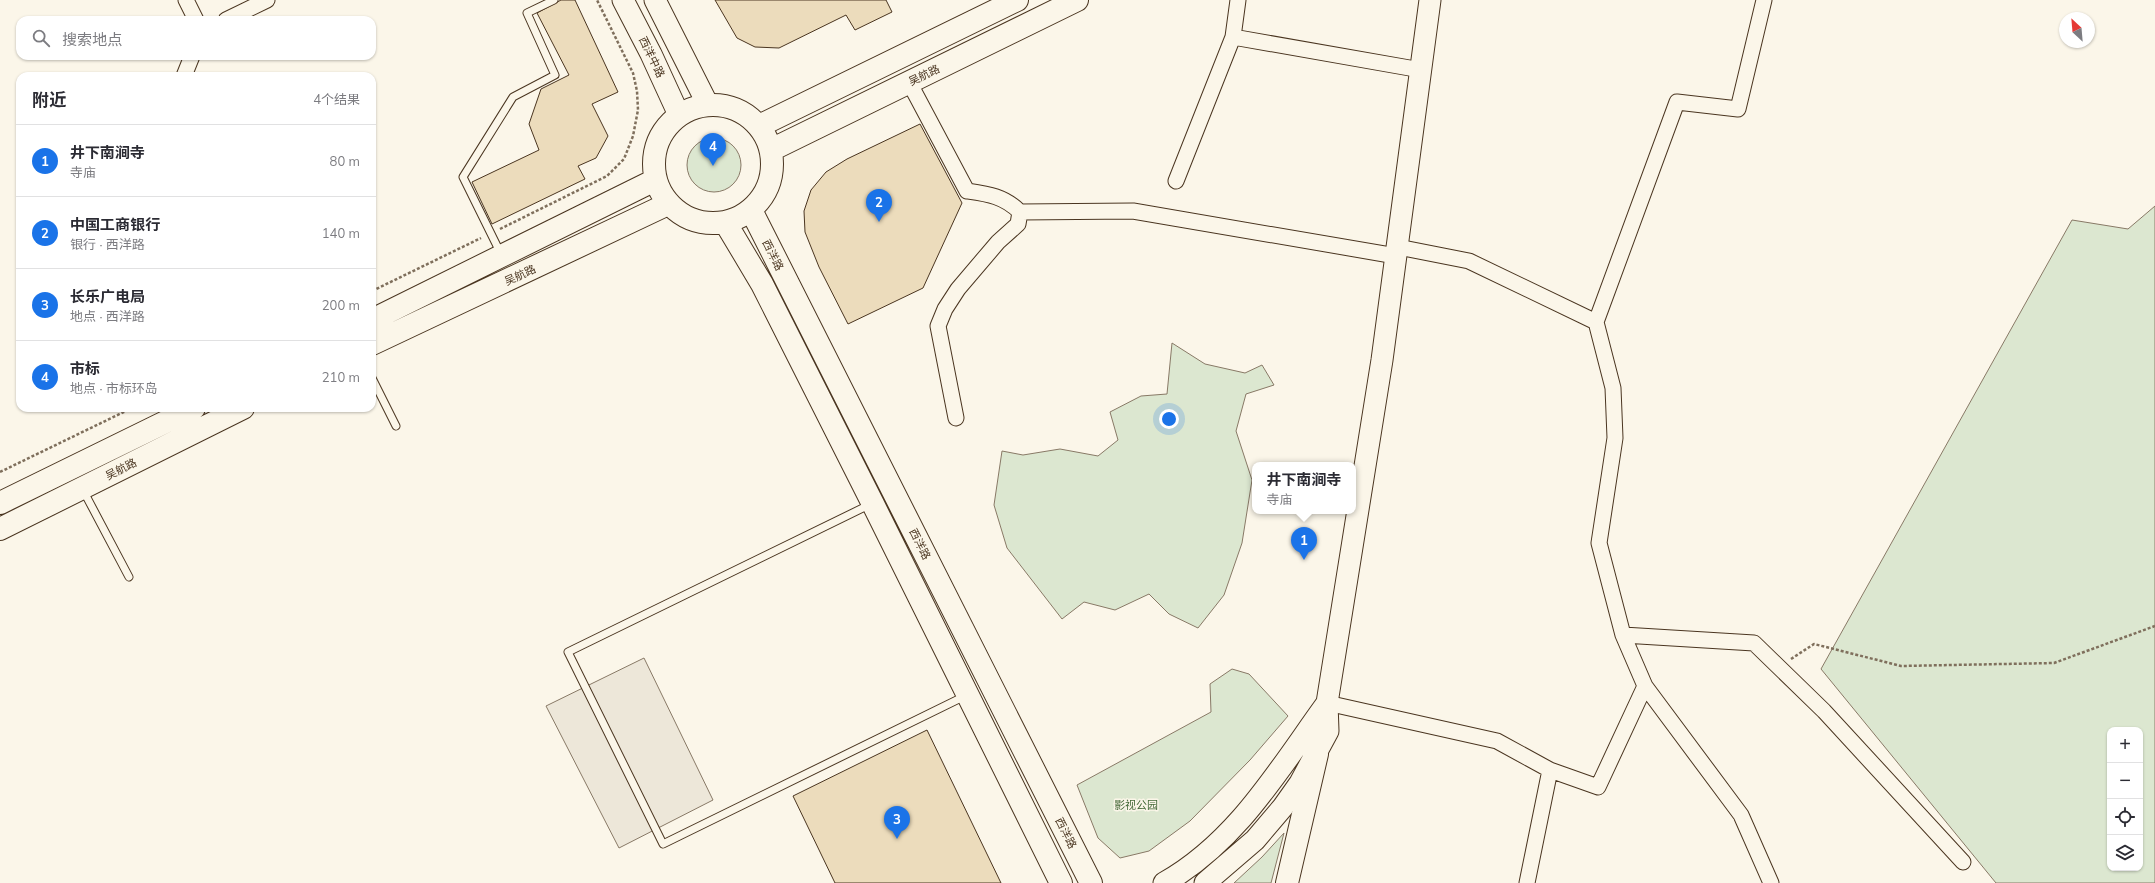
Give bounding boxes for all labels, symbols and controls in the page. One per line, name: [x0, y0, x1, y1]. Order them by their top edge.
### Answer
north arrow: [2059, 12, 2095, 48]
search box: [16, 16, 376, 60]
icon: search: [30, 27, 52, 49]
text: 搜索地点: [62, 30, 122, 49]
street label: 西洋中路: [636, 34, 668, 80]
street label: 吴航路: [906, 61, 942, 89]
text: 附近: [32, 89, 66, 110]
text: 4个结果: [313, 91, 360, 107]
pin: 4: [700, 133, 726, 166]
text: 井下南涧寺: [70, 143, 145, 162]
text: 1: [41, 153, 49, 169]
text: 80 m: [330, 153, 360, 169]
text: 寺庙: [70, 164, 96, 180]
pin: 2: [866, 189, 892, 222]
text: 中国工商银行: [70, 215, 160, 234]
text: 2: [41, 225, 49, 241]
text: 140 m: [322, 225, 360, 241]
text: 银行 · 西洋路: [70, 236, 145, 252]
street label: 西洋路: [759, 237, 787, 273]
street label: 吴航路: [502, 262, 538, 288]
text: 长乐广电局: [70, 287, 145, 306]
text: 3: [41, 297, 49, 313]
text: 200 m: [322, 297, 360, 313]
text: 地点 · 西洋路: [70, 308, 145, 324]
text: 市标: [70, 359, 100, 378]
text: 4: [41, 369, 49, 385]
text: 210 m: [322, 369, 360, 385]
text: 地点 · 市标环岛: [70, 380, 158, 396]
your location: [1159, 409, 1179, 429]
street label: 吴航路: [103, 455, 139, 483]
popup: [1252, 462, 1356, 514]
text: 井下南涧寺: [1266, 470, 1342, 489]
text: 寺庙: [1266, 491, 1293, 507]
street label: 西洋路: [906, 526, 934, 562]
pin: 1: [1291, 527, 1317, 560]
map controls: [2107, 727, 2143, 871]
button: +: [2107, 727, 2143, 763]
button: −: [2107, 763, 2143, 799]
park label: 影视公园: [1114, 798, 1158, 812]
button: locate: [2107, 799, 2143, 835]
pin: 3: [884, 806, 910, 839]
street label: 西洋路: [1052, 815, 1080, 851]
button: layers: [2107, 835, 2143, 871]

